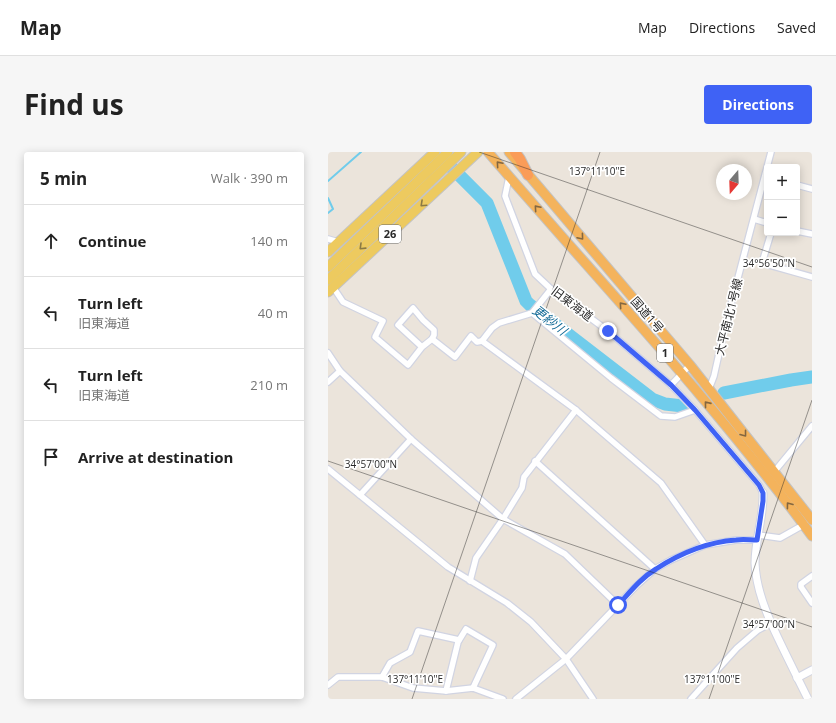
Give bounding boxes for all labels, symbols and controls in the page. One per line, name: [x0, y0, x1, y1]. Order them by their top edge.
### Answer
text: Map: [20, 15, 61, 41]
text: Map: [638, 18, 667, 37]
text: Directions: [689, 18, 755, 37]
text: Saved: [777, 18, 816, 37]
text: Find us: [24, 85, 124, 123]
button: Directions: [704, 85, 812, 124]
one-way arrow: [496, 162, 503, 169]
text: 137°11'10"E: [569, 164, 625, 178]
north arrow: [716, 164, 752, 200]
map controls: [764, 164, 800, 236]
button: +: [764, 164, 800, 200]
text: 5 min: [40, 167, 87, 190]
text: Walk · 390 m: [211, 169, 288, 187]
one-way arrow: [420, 199, 428, 206]
button: −: [764, 200, 800, 236]
one-way arrow: [534, 205, 541, 212]
road number: 26: [379, 225, 401, 243]
icon: ahead: [40, 230, 62, 252]
text: Continue: [78, 231, 146, 251]
text: 140 m: [250, 232, 288, 250]
one-way arrow: [576, 232, 583, 239]
one-way arrow: [360, 242, 367, 249]
text: 34°56'50"N: [743, 256, 795, 270]
street label: 大平南北1号線: [711, 277, 746, 357]
street label: 旧東海道: [548, 282, 597, 325]
text: Turn left: [78, 293, 143, 313]
street label: 国道1号: [627, 293, 668, 336]
water label: 更紗川: [529, 301, 572, 340]
icon: left: [40, 302, 62, 324]
one-way arrow: [620, 302, 627, 310]
text: 40 m: [258, 304, 288, 322]
text: 旧東海道: [78, 314, 130, 332]
route end: [599, 322, 617, 340]
road number: 1: [657, 344, 673, 362]
text: Turn left: [78, 365, 143, 385]
icon: left: [40, 374, 62, 396]
text: 210 m: [250, 376, 288, 394]
text: 旧東海道: [78, 386, 130, 404]
one-way arrow: [705, 401, 712, 408]
one-way arrow: [740, 429, 747, 436]
icon: arrive: [40, 446, 62, 468]
text: Arrive at destination: [78, 447, 233, 467]
text: 34°57'00"N: [345, 457, 397, 471]
one-way arrow: [787, 502, 794, 509]
route start: [609, 596, 627, 614]
text: 34°57'00"N: [743, 617, 795, 631]
text: 137°11'10"E: [387, 672, 443, 686]
text: 137°11'00"E: [684, 672, 740, 686]

